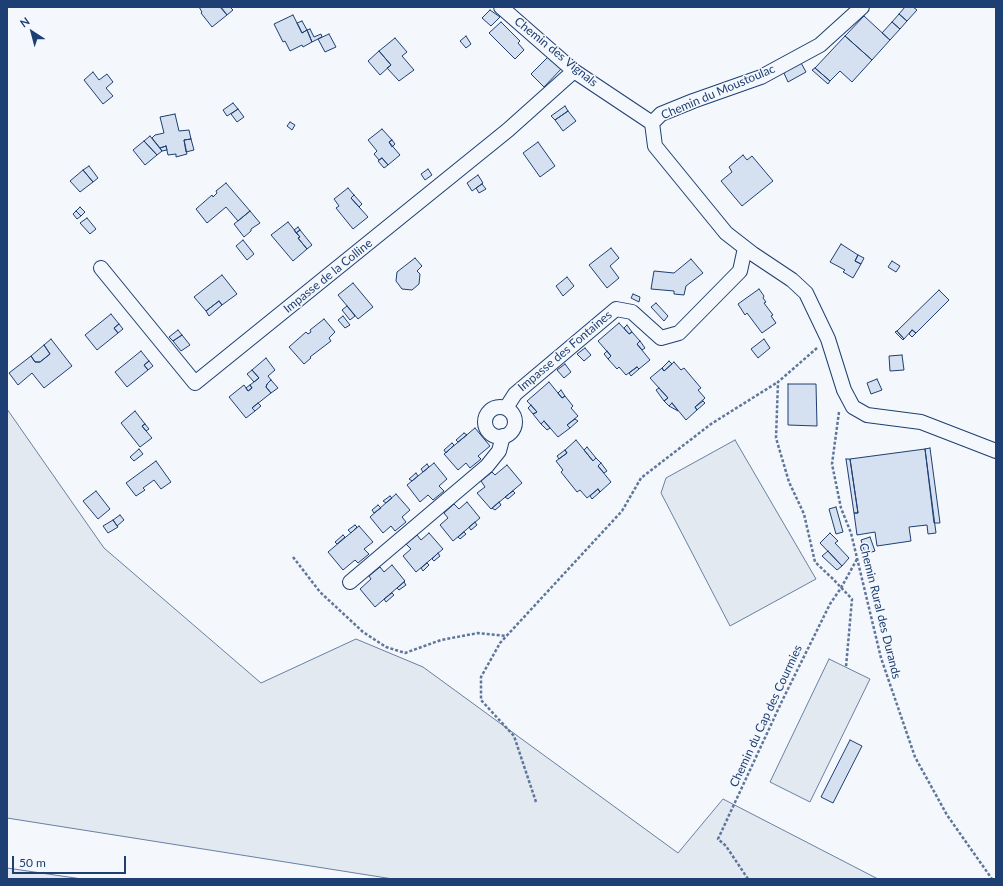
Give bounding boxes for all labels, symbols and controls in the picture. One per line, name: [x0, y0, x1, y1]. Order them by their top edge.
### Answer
north arrow: [12, 12, 52, 52]
text: N: [17, 14, 32, 30]
street label: Chemin des Vignals: [512, 14, 600, 90]
street label: Chemin du Moustoulac: [659, 62, 777, 122]
street label: Impasse de la Colline: [281, 236, 375, 316]
street label: Impasse des Fontaines: [515, 308, 615, 394]
street label: Chemin Rural des Durands: [856, 542, 904, 680]
street label: Chemin du Cap des Courmies: [727, 643, 805, 789]
scale bar: [14, 848, 128, 874]
text: 50 m: [19, 855, 46, 870]

